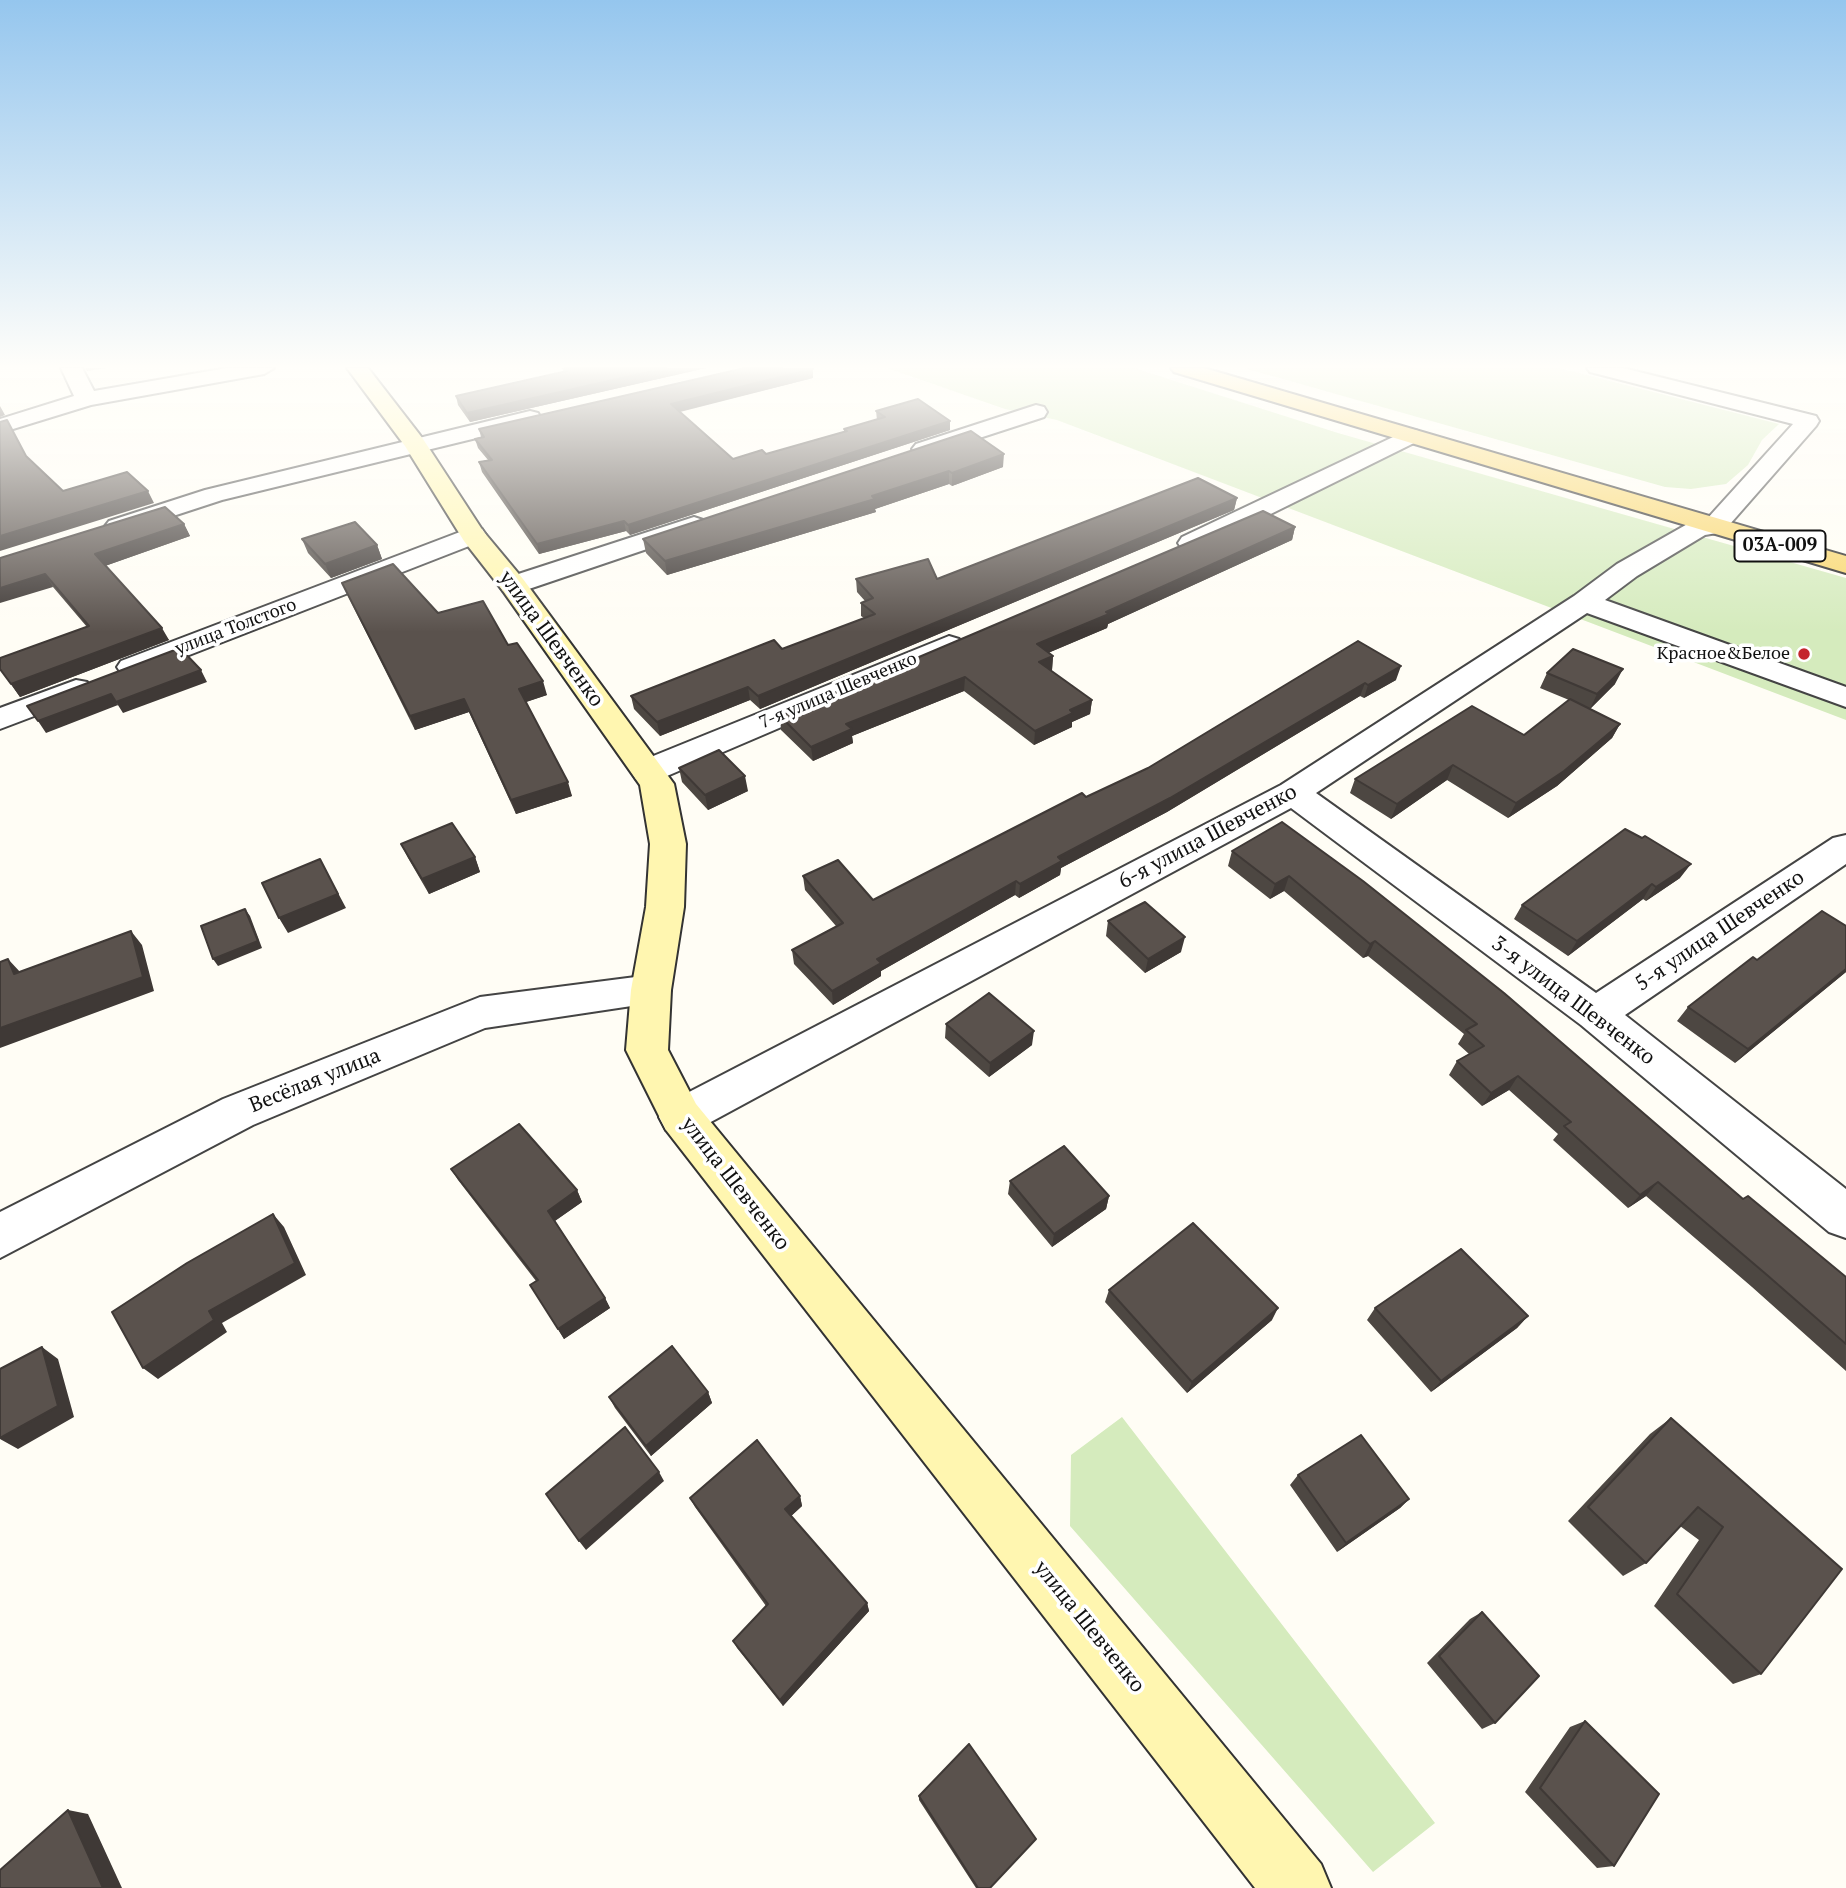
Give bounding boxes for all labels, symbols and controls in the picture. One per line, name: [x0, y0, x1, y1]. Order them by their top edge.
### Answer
road number: 03А-009: [1734, 530, 1826, 562]
street label: улица Шевченко: [493, 566, 609, 712]
street label: улица Толстого: [172, 594, 300, 660]
place label: Красное&Белое: [1657, 643, 1790, 665]
marker: Красное&Белое: [1796, 646, 1812, 662]
street label: 7-я улица Шевченко: [756, 648, 920, 734]
street label: 6-я улица Шевченко: [1115, 779, 1301, 895]
street label: 5-я улица Шевченко: [1631, 865, 1809, 997]
street label: 3-я улица Шевченко: [1486, 931, 1660, 1071]
street label: Весёлая улица: [246, 1043, 384, 1119]
street label: улица Шевченко: [675, 1112, 795, 1256]
street label: улица Шевченко: [1028, 1556, 1150, 1698]

